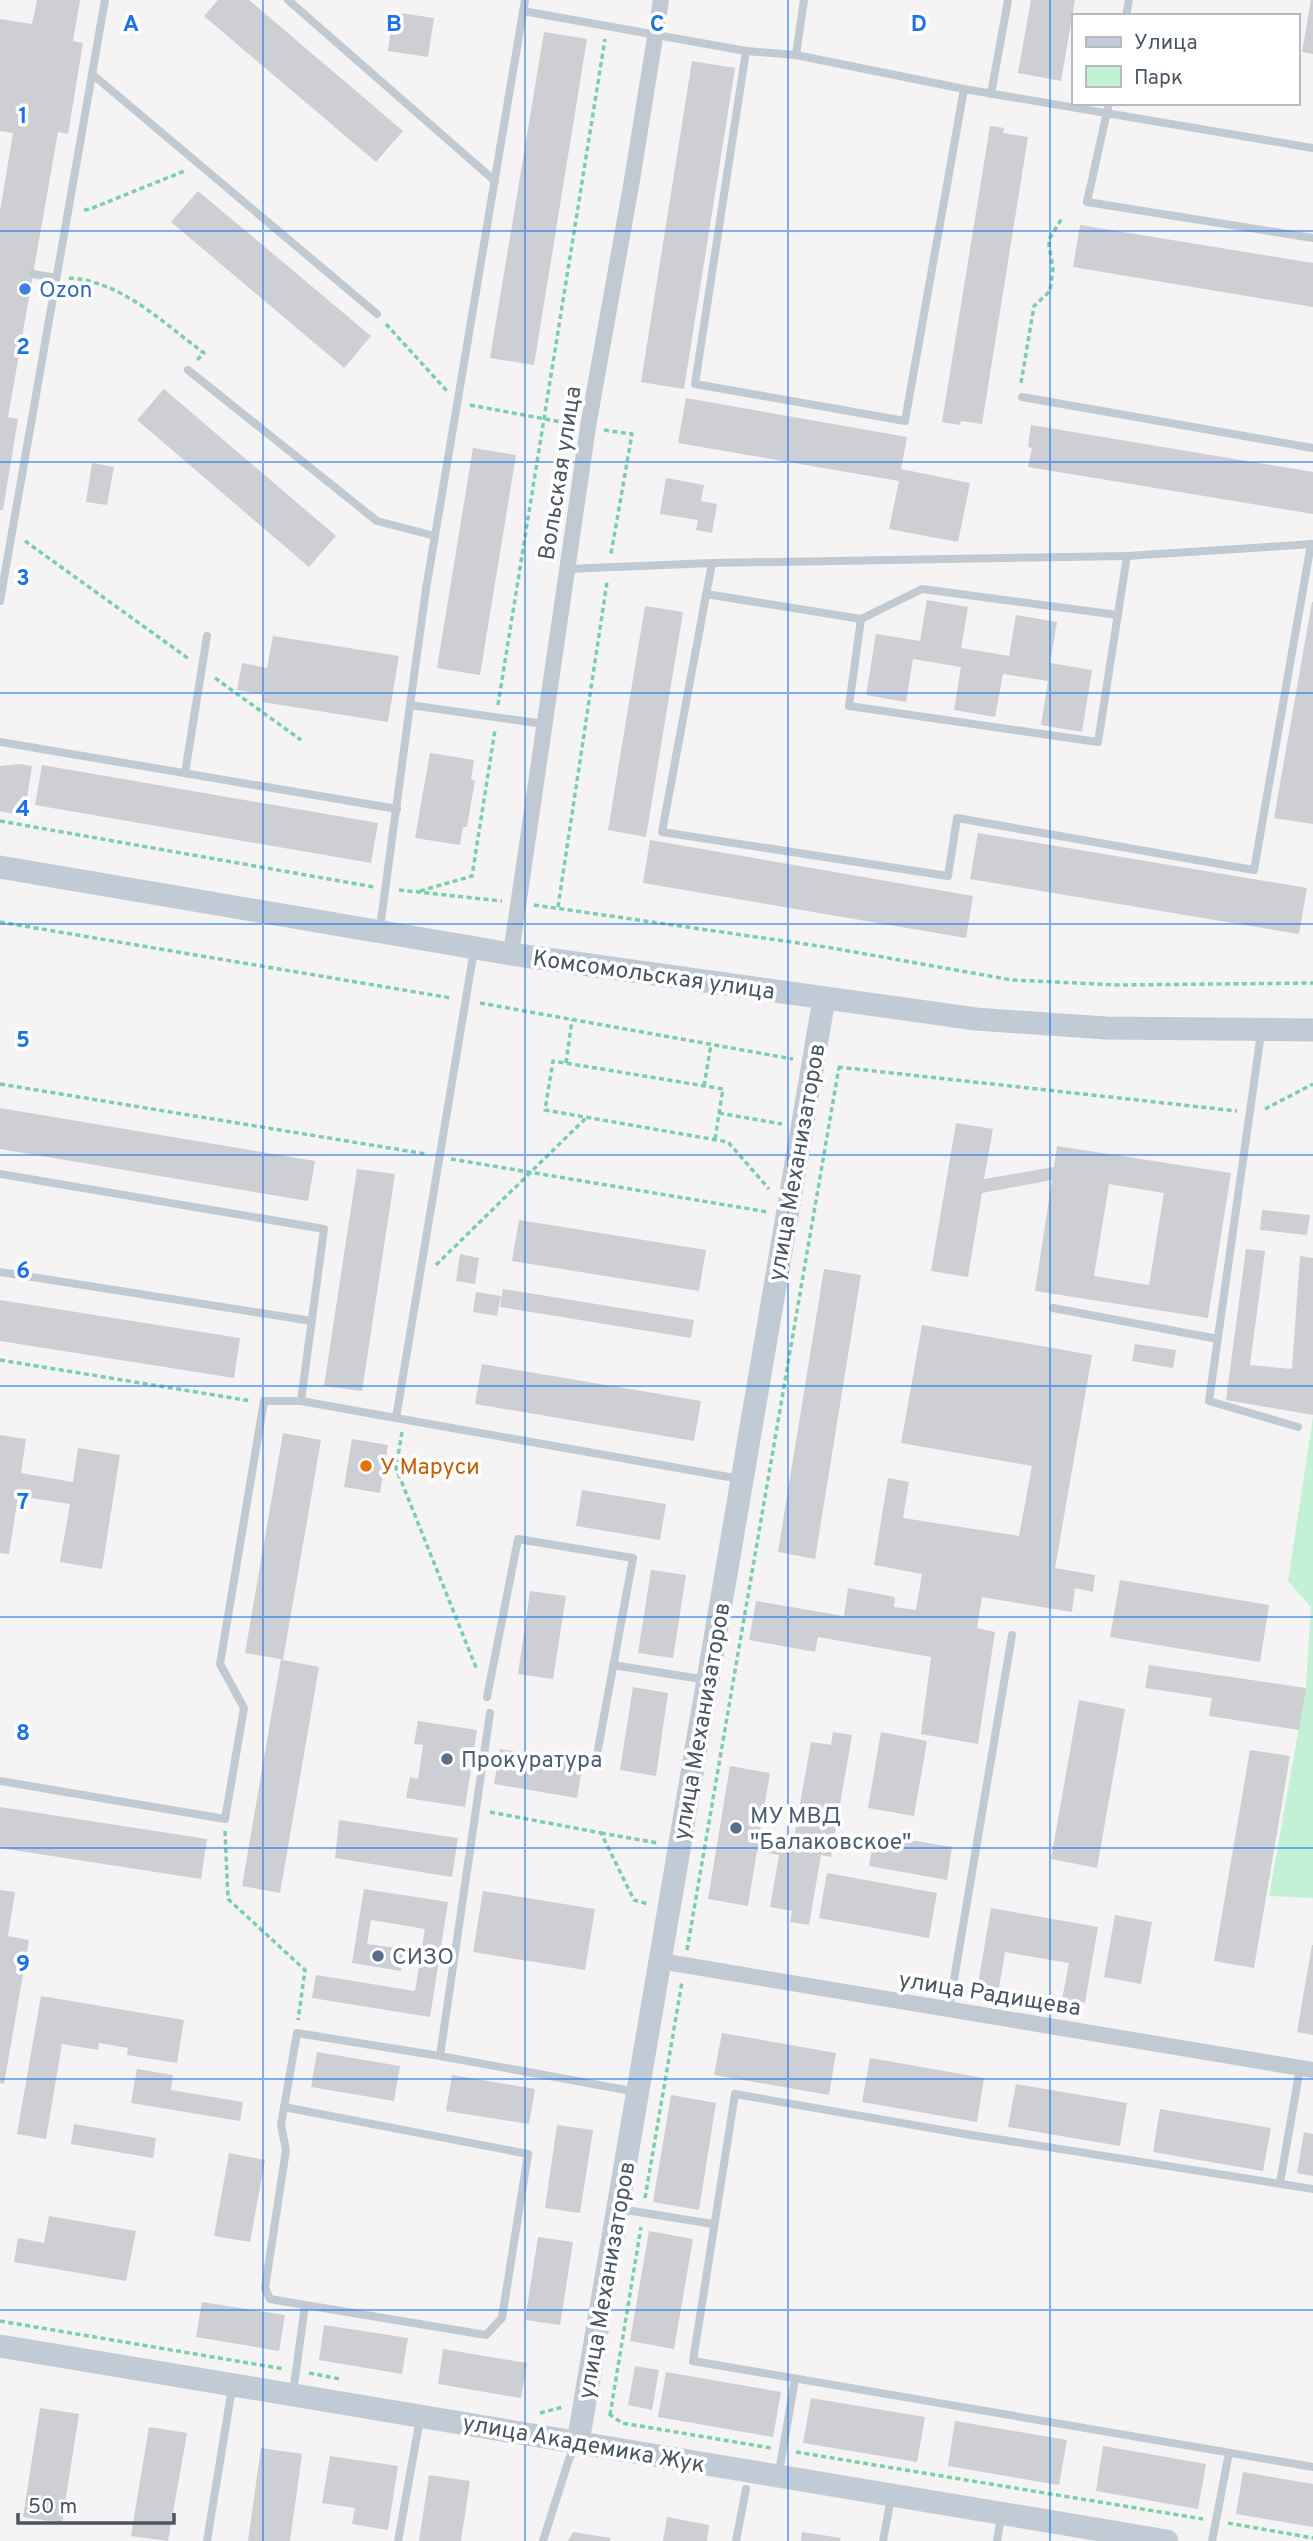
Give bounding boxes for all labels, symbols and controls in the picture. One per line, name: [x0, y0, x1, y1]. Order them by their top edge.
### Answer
text: A: [123, 11, 139, 40]
text: B: [386, 11, 402, 40]
text: C: [650, 11, 664, 40]
text: D: [911, 11, 927, 40]
legend: [1072, 14, 1299, 105]
text: Улица: [1134, 30, 1198, 57]
text: Парк: [1134, 65, 1183, 92]
text: 1: [18, 103, 28, 132]
place label: Ozon: [39, 277, 92, 306]
marker: Ozon: [17, 281, 33, 297]
text: 2: [16, 334, 30, 363]
street label: Вольская улица: [533, 384, 590, 563]
text: 3: [16, 565, 30, 594]
text: 4: [16, 796, 30, 825]
street label: Комсомольская улица: [531, 945, 776, 1008]
text: 5: [16, 1027, 30, 1056]
street label: улица Механизаторов: [763, 1041, 834, 1284]
text: 6: [16, 1258, 30, 1287]
place label: У Маруси: [380, 1454, 480, 1483]
marker: У Маруси: [358, 1458, 374, 1474]
text: 7: [17, 1489, 29, 1518]
street label: улица Механизаторов: [668, 1600, 739, 1843]
text: 8: [16, 1720, 30, 1749]
place label: Прокуратура: [461, 1747, 602, 1776]
marker: Прокуратура: [439, 1751, 455, 1767]
place label: МУ МВД "Балаковское": [750, 1803, 911, 1858]
marker: МУ МВД "Балаковское": [728, 1820, 744, 1836]
place label: СИЗО: [392, 1944, 454, 1973]
marker: СИЗО: [370, 1948, 386, 1964]
text: 9: [16, 1951, 30, 1980]
street label: улица Радищева: [896, 1967, 1083, 2024]
street label: улица Механизаторов: [573, 2159, 644, 2402]
street label: улица Академика Жук: [460, 2410, 707, 2481]
scale bar: [18, 2482, 173, 2526]
text: 50 m: [28, 2494, 77, 2521]

